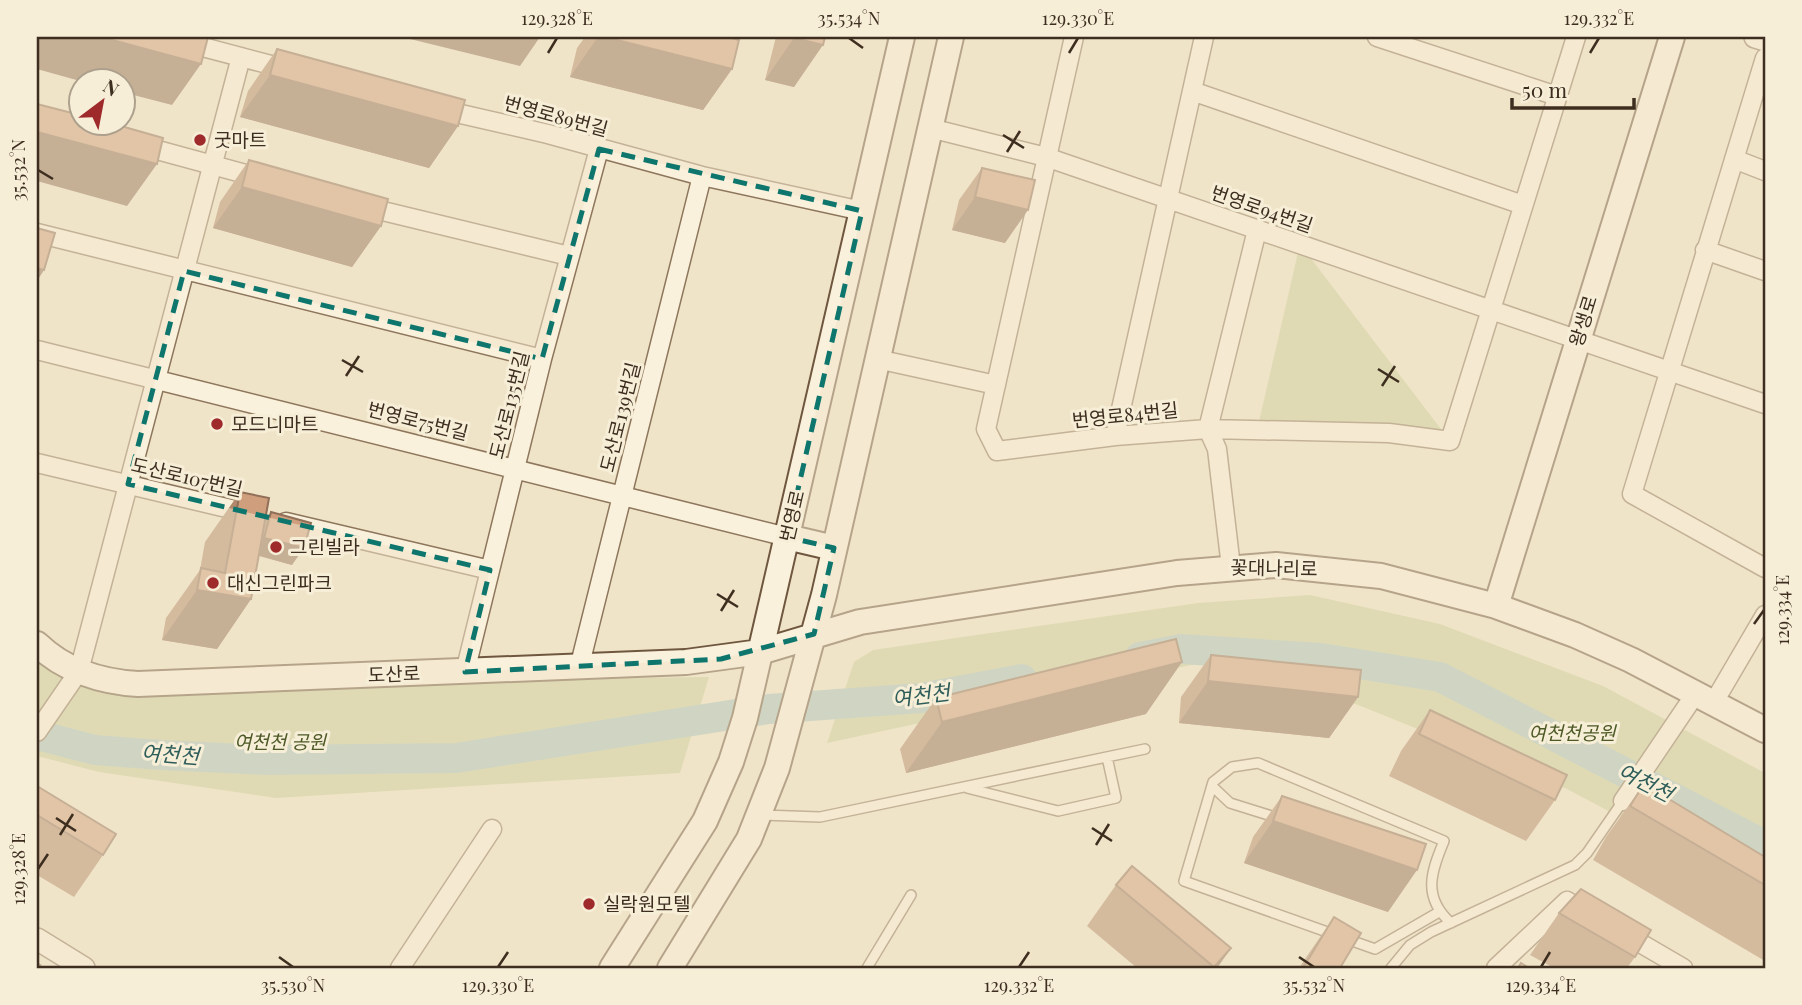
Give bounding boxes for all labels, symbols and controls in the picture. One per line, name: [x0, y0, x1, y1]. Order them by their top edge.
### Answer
text: 129.328°E: [521, 6, 593, 30]
text: 35.534°N: [818, 6, 881, 30]
text: 129.330°E: [1042, 6, 1114, 30]
text: 129.332°E: [1564, 6, 1634, 30]
north arrow: [66, 66, 136, 136]
scale bar: [1512, 66, 1634, 110]
text: N: [99, 72, 124, 102]
text: 50 m: [1522, 75, 1568, 103]
street label: 번영로89번길: [501, 89, 611, 141]
place label: 굿마트: [214, 126, 266, 152]
marker: 굿마트: [192, 132, 208, 148]
text: 35.532°N: [6, 138, 30, 201]
street label: 번영로94번길: [1208, 178, 1317, 238]
street label: 왕생로: [1562, 292, 1602, 350]
street label: 도산로135번길: [482, 348, 534, 462]
street label: 도산로139번길: [593, 359, 645, 474]
street label: 번영로75번길: [365, 395, 471, 445]
street label: 번영로84번길: [1070, 396, 1179, 433]
place label: 모드니마트: [231, 410, 318, 436]
marker: 모드니마트: [209, 416, 225, 432]
street label: 도산로107번길: [129, 451, 245, 501]
street label: 번영로: [772, 487, 810, 544]
place label: 그린빌라: [290, 533, 360, 559]
marker: 그린빌라: [268, 539, 284, 555]
street label: 꽃대나리로: [1230, 553, 1318, 581]
place label: 대신그린파크: [227, 569, 332, 595]
marker: 대신그린파크: [205, 575, 221, 591]
text: 129.334°E: [1770, 575, 1794, 645]
street label: 도산로: [367, 659, 421, 687]
water label: 여천천: [890, 676, 954, 711]
park label: 여천천공원: [1528, 719, 1617, 745]
park label: 여천천 공원: [234, 728, 328, 754]
water label: 여천천: [140, 737, 203, 769]
water label: 여천천: [1614, 756, 1680, 808]
text: 129.328°E: [6, 833, 30, 905]
place label: 실락원모텔: [603, 890, 690, 916]
marker: 실락원모텔: [581, 896, 597, 912]
text: 35.530°N: [261, 973, 326, 997]
text: 129.330°E: [462, 973, 534, 997]
text: 129.332°E: [984, 973, 1054, 997]
text: 35.532°N: [1283, 973, 1346, 997]
text: 129.334°E: [1506, 973, 1576, 997]

